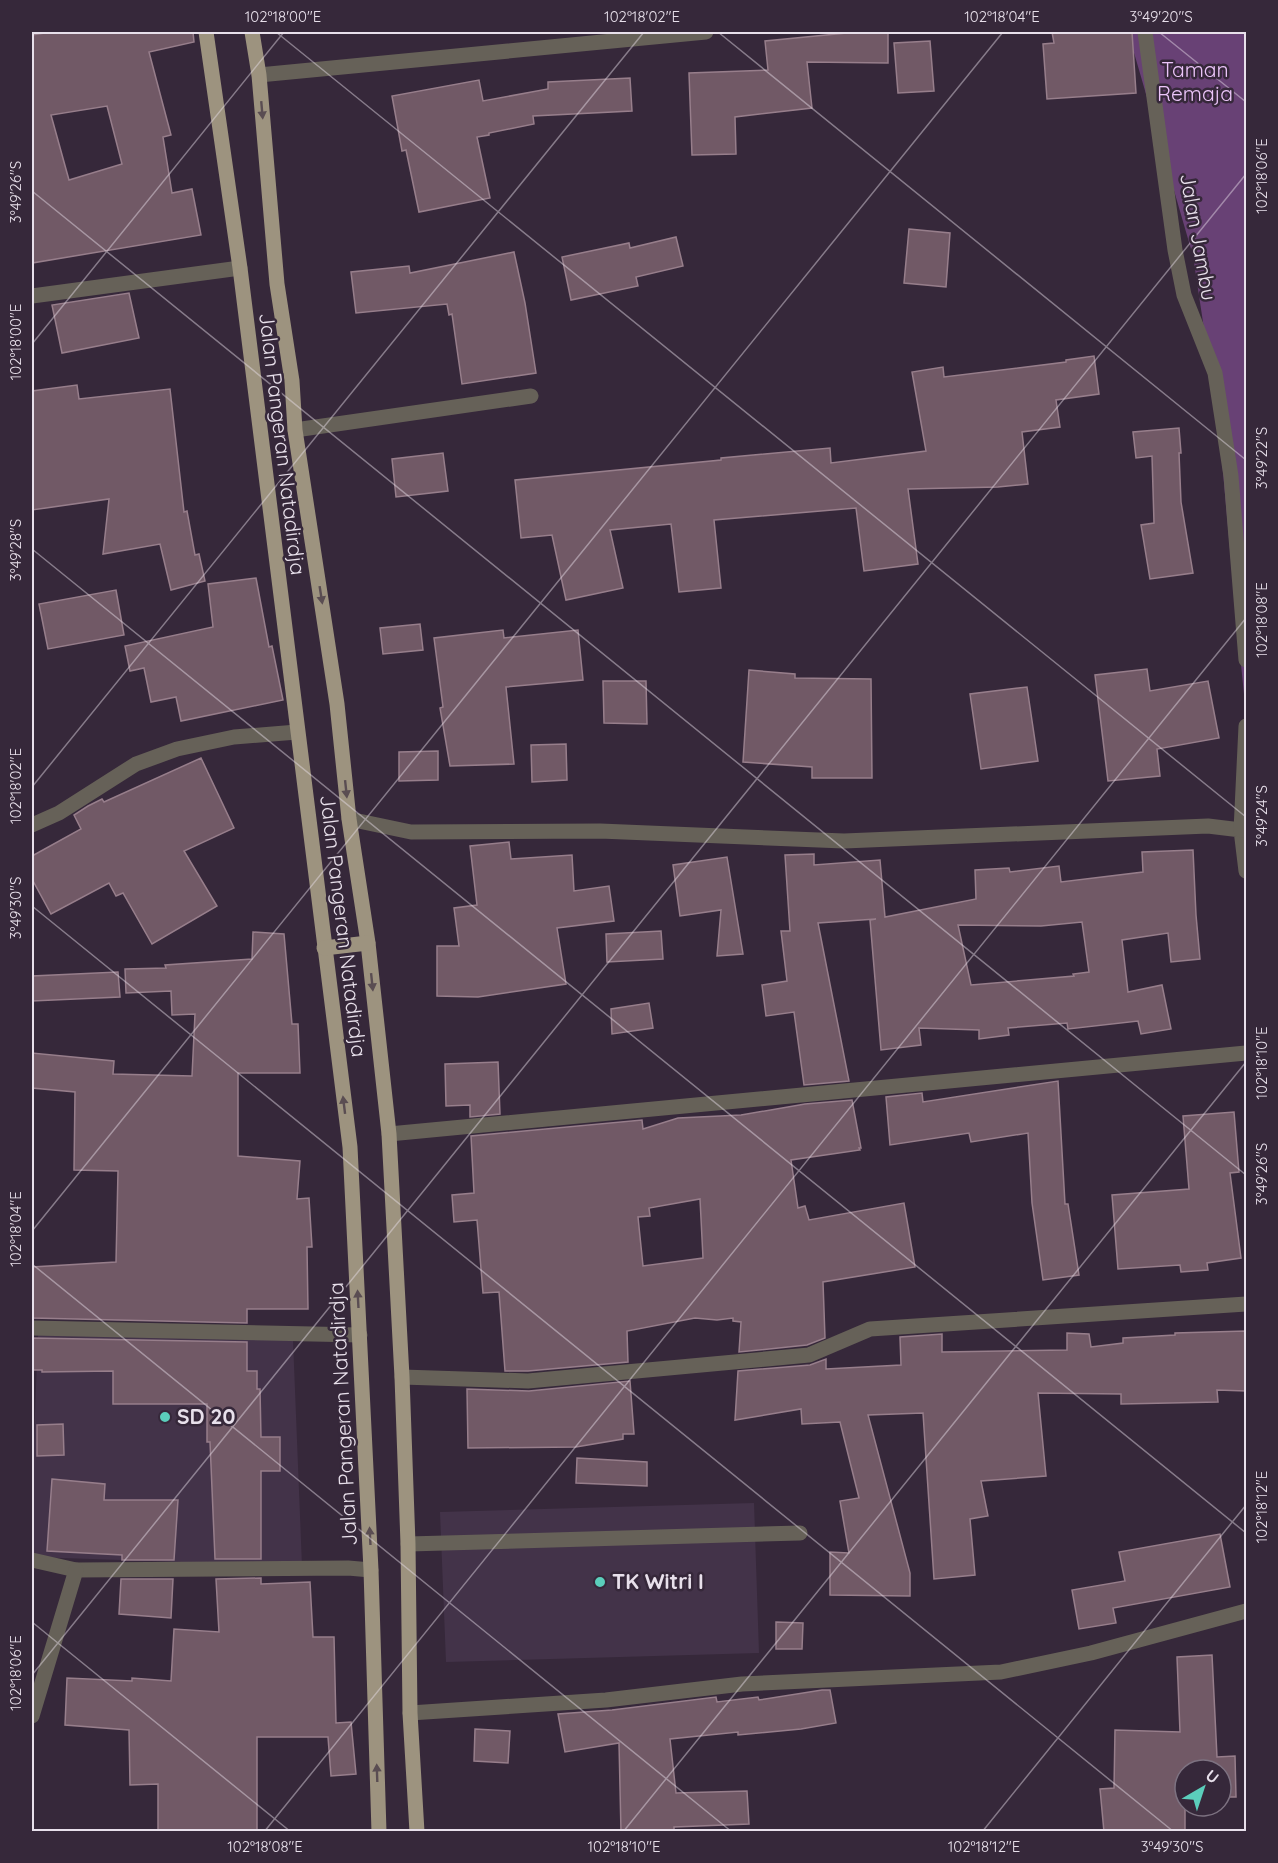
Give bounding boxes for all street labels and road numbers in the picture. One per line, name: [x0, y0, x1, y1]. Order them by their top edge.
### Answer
street label: Jalan Jambu: [1175, 171, 1223, 302]
street label: Jalan Pangeran Natadirdja: [254, 311, 312, 577]
street label: Jalan Pangeran Natadirdja: [315, 793, 373, 1059]
street label: Jalan Pangeran Natadirdja: [322, 1281, 362, 1547]

